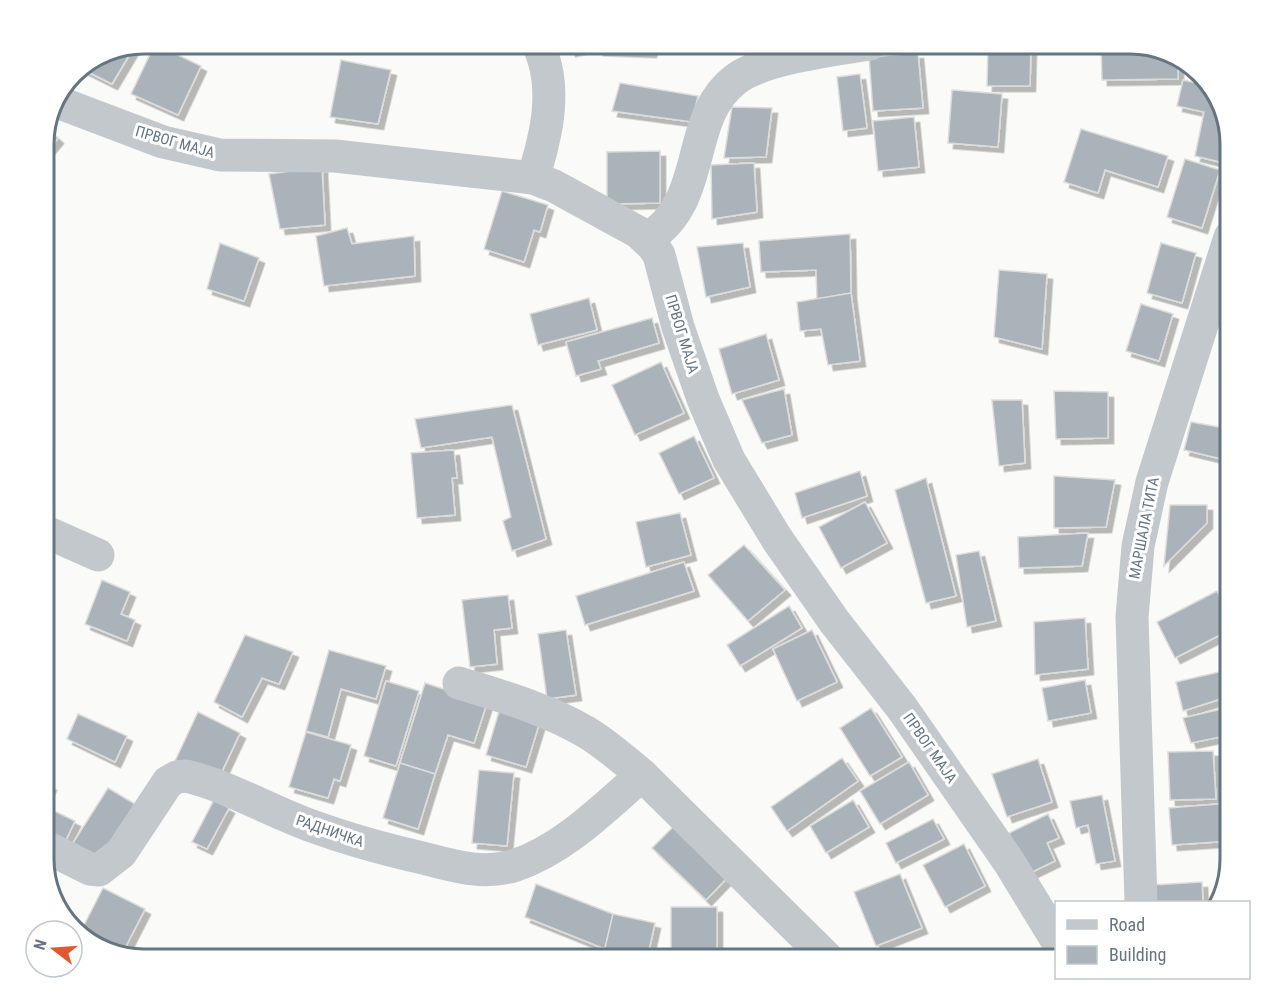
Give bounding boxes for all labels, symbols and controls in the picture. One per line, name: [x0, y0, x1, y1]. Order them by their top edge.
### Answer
street label: ПРВОГ МАЈА: [133, 122, 217, 162]
street label: ПРВОГ МАЈА: [661, 292, 703, 376]
street label: МАРШАЛА ТИТА: [1125, 475, 1163, 581]
street label: ПРВОГ МАЈА: [899, 709, 961, 787]
street label: РАДНИЧКА: [294, 811, 367, 851]
legend: [1055, 901, 1250, 979]
text: Road: [1109, 914, 1145, 935]
north arrow: [24, 919, 84, 979]
text: N: [30, 937, 51, 952]
text: Building: [1109, 944, 1166, 965]

